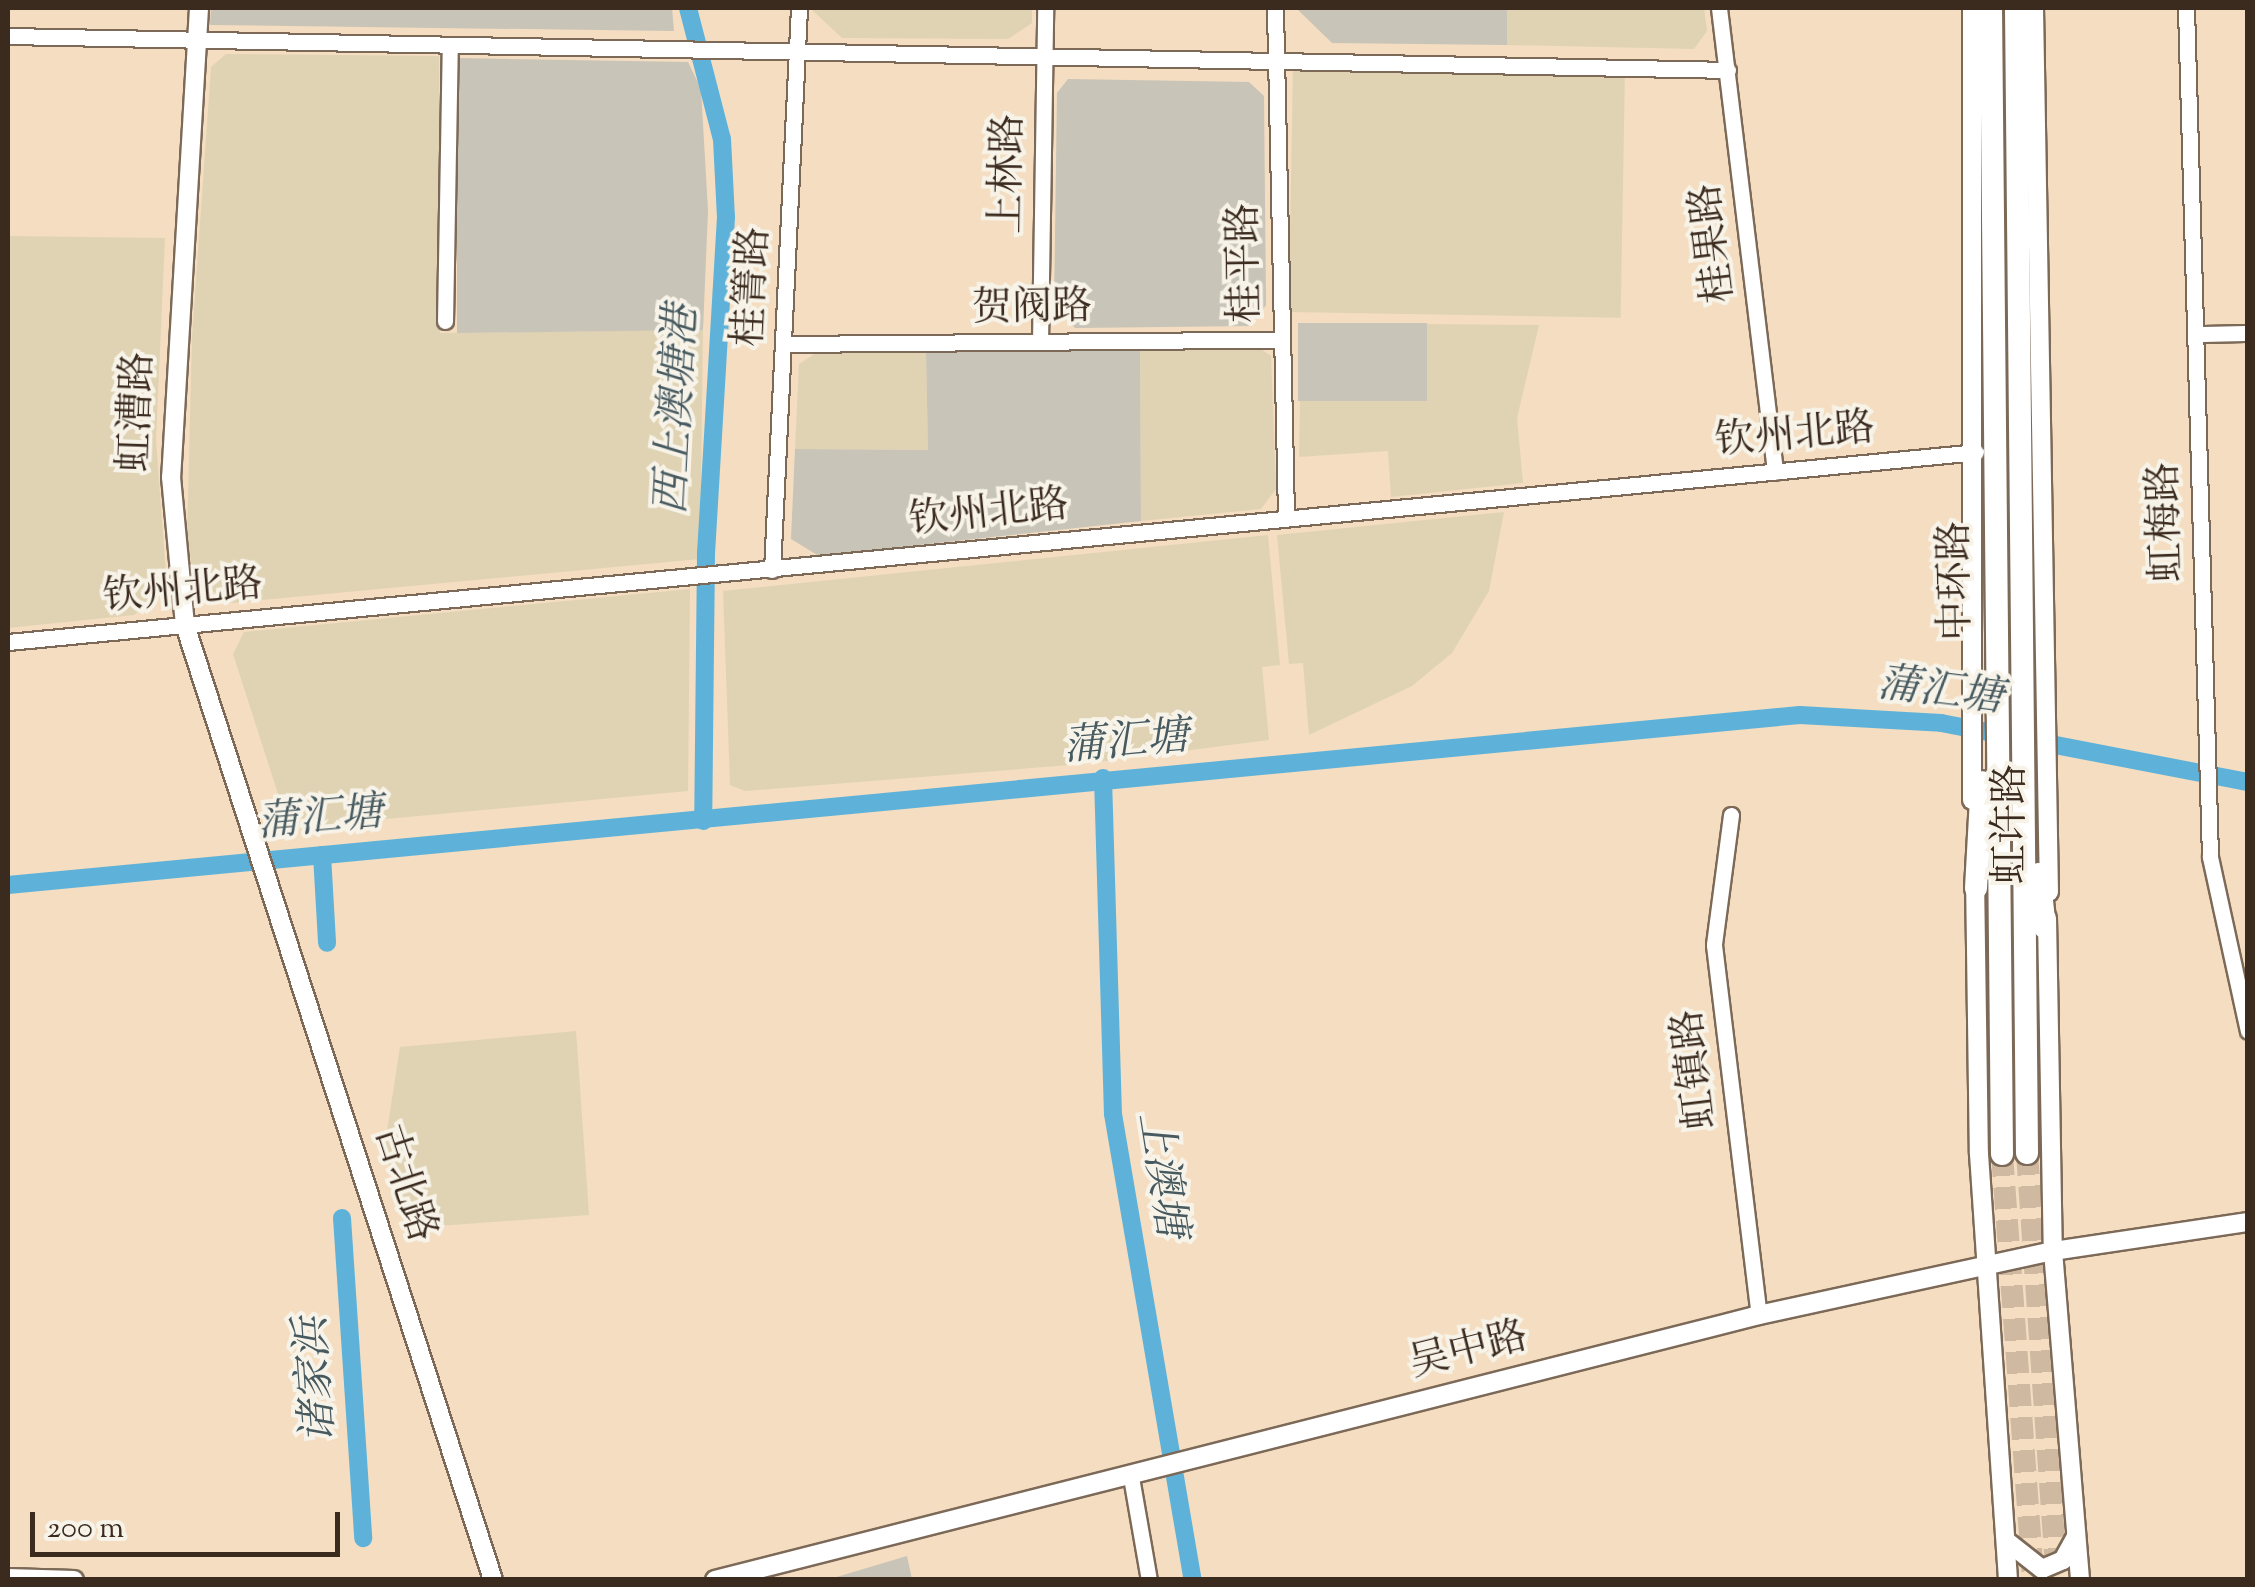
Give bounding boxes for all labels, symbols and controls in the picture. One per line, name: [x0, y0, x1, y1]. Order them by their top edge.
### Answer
street label: 上林路: [985, 114, 1035, 234]
street label: 桂果路: [1684, 181, 1746, 305]
street label: 桂平路: [1222, 203, 1272, 323]
street label: 桂箐路: [727, 226, 781, 348]
street label: 贺阀路: [972, 285, 1092, 335]
water label: 西上澳塘港: [648, 304, 710, 516]
street label: 虹漕路: [113, 351, 165, 473]
street label: 钦州北路: [1713, 406, 1877, 468]
street label: 虹梅路: [2142, 461, 2194, 583]
street label: 钦州北路: [907, 483, 1071, 547]
street label: 中环路: [1933, 521, 1983, 641]
street label: 钦州北路: [101, 562, 265, 624]
water label: 蒲汇塘: [1874, 660, 2006, 726]
water label: 蒲汇塘: [1061, 713, 1191, 775]
street label: 虹许路: [1989, 764, 2037, 884]
water label: 蒲汇塘: [255, 789, 385, 851]
street label: 虹镇路: [1666, 1007, 1728, 1131]
water label: 上澳塘: [1125, 1109, 1195, 1241]
street label: 古北路: [362, 1120, 444, 1248]
street label: 吴中路: [1405, 1314, 1533, 1390]
water label: 诸家浜: [288, 1315, 348, 1445]
scale bar: [35, 1492, 345, 1554]
text: 200 m: [47, 1508, 124, 1551]

